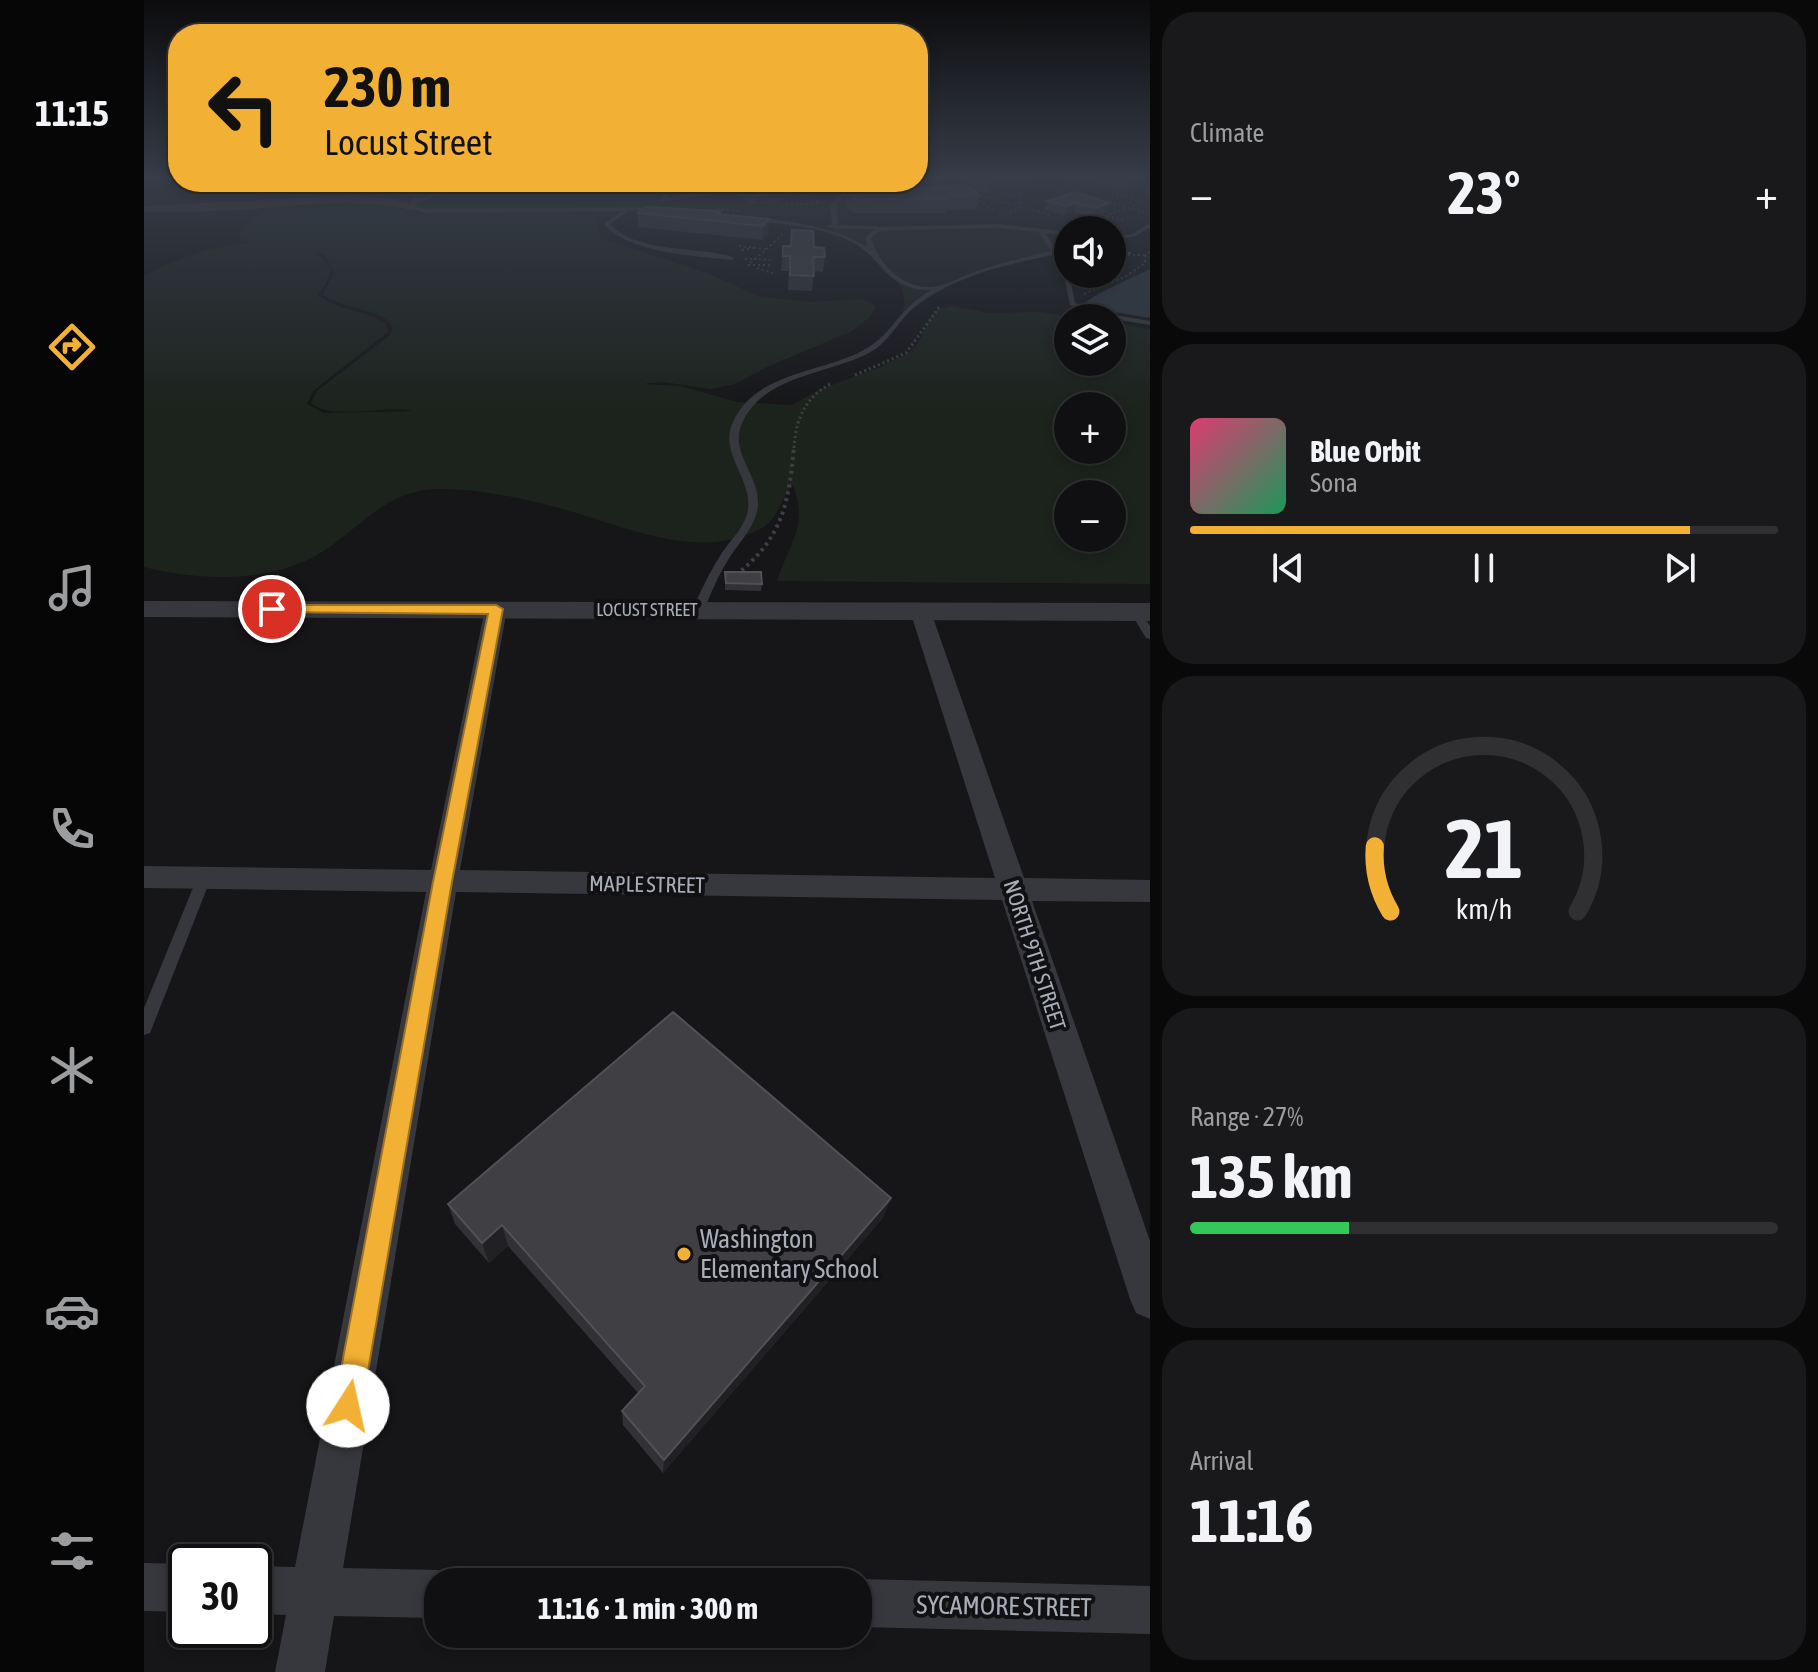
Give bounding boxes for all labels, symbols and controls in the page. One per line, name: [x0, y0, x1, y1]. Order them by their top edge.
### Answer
text: 230 m: [324, 55, 451, 119]
icon: left: [192, 56, 296, 160]
text: 11:15: [35, 92, 109, 134]
text: Climate: [1190, 118, 1264, 148]
text: Locust Street: [324, 121, 493, 163]
text: 23°: [1448, 158, 1520, 227]
text: −: [1190, 168, 1213, 218]
text: +: [1755, 168, 1778, 218]
map controls: [1054, 216, 1126, 552]
button: sound: [1054, 216, 1126, 288]
button: layers: [1054, 304, 1126, 376]
icon: directions: [44, 319, 100, 375]
button: +: [1054, 392, 1126, 464]
text: Blue Orbit: [1310, 434, 1421, 468]
text: Sona: [1310, 468, 1358, 498]
button: −: [1054, 480, 1126, 552]
icon: previous: [1266, 546, 1310, 590]
icon: pause: [1462, 546, 1506, 590]
icon: next: [1658, 546, 1702, 590]
icon: music: [44, 560, 100, 616]
pin: [238, 575, 306, 643]
icon: arrive: [250, 587, 294, 631]
street label: LOCUST STREET: [596, 599, 698, 620]
text: 21: [1445, 800, 1523, 896]
icon: phone: [44, 801, 100, 857]
street label: MAPLE STREET: [589, 870, 705, 898]
street label: NORTH 9TH STREET: [998, 877, 1072, 1034]
text: km/h: [1456, 892, 1512, 925]
icon: climate: [44, 1042, 100, 1098]
text: Range · 27%: [1190, 1102, 1303, 1132]
text: 135 km: [1190, 1142, 1352, 1211]
place label: Washington Elementary School: [700, 1224, 879, 1284]
marker: Washington Elementary School: [675, 1245, 693, 1263]
icon: car: [44, 1283, 100, 1339]
position arrow: [306, 1364, 390, 1448]
text: Arrival: [1190, 1446, 1254, 1476]
text: 11:16: [1190, 1486, 1313, 1555]
icon: filters: [44, 1523, 100, 1579]
speed limit sign: 30: [168, 1544, 272, 1648]
street label: SYCAMORE STREET: [916, 1589, 1092, 1623]
text: 11:16 · 1 min · 300 m: [538, 1591, 758, 1625]

